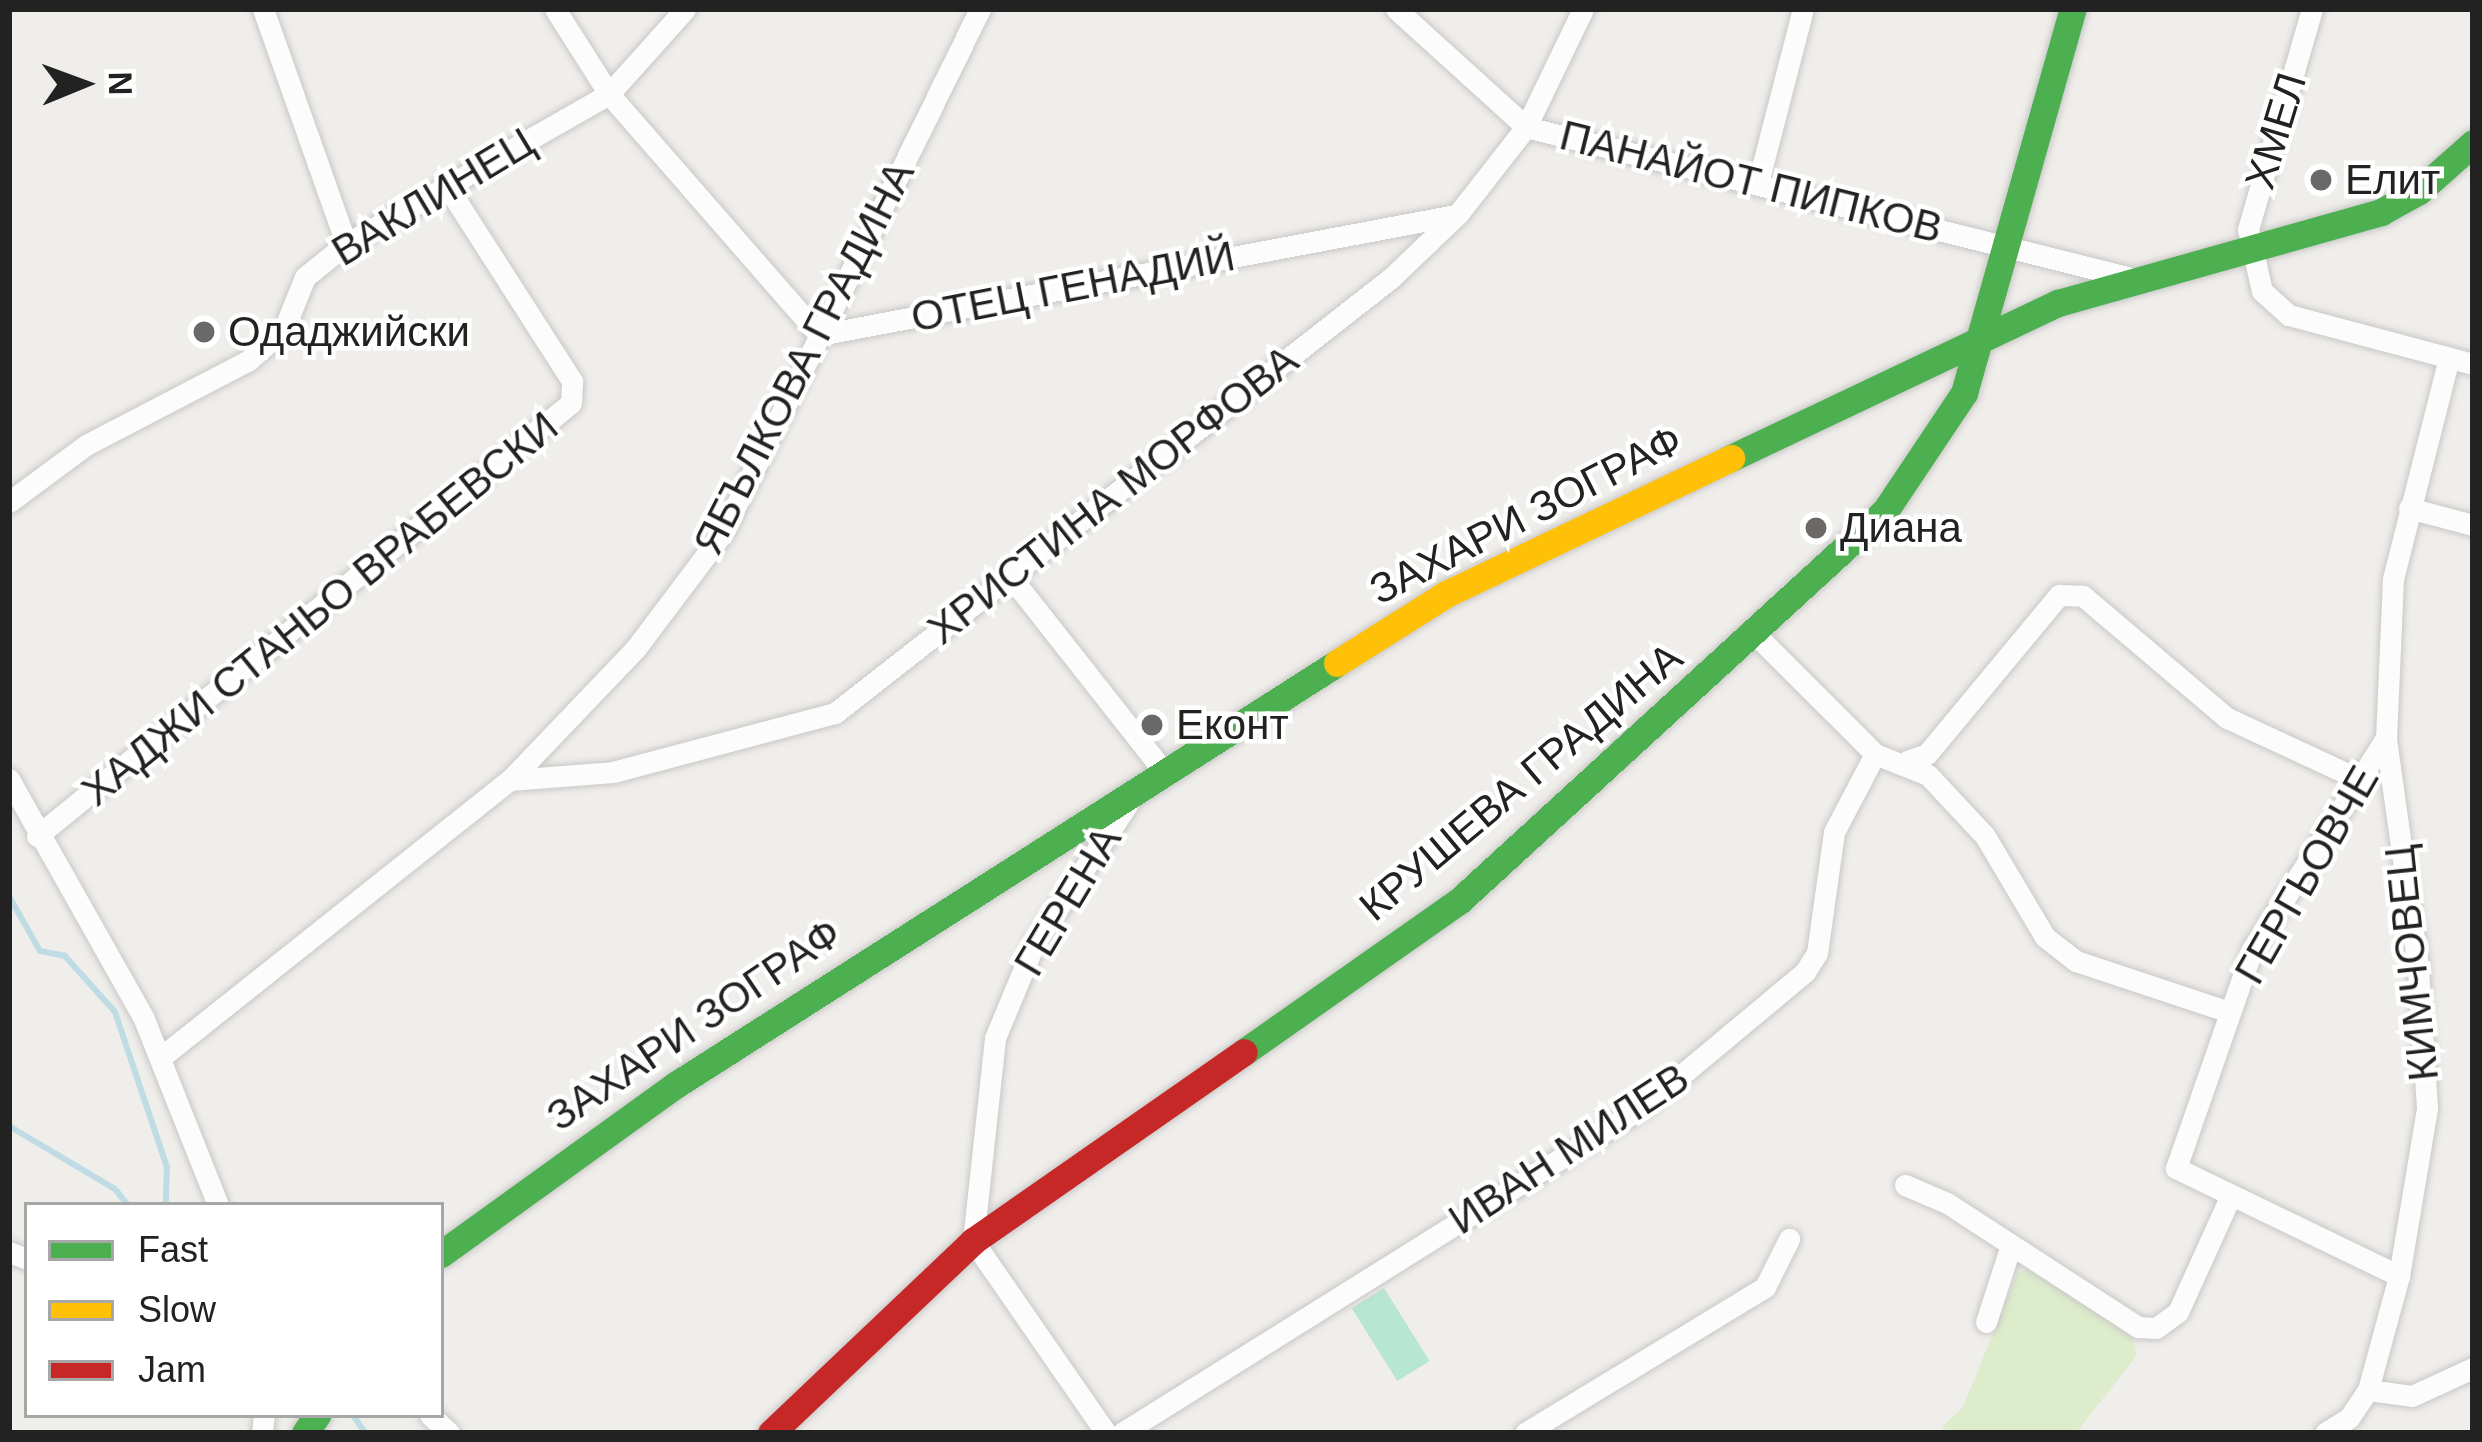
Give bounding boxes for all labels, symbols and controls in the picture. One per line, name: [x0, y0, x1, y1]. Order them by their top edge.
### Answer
north arrow: [24, 24, 144, 144]
street label: ХМЕЛ: [2235, 67, 2317, 195]
text: N: [102, 71, 139, 96]
street label: ПАНАЙОТ ПИПКОВ: [1555, 110, 1947, 254]
street label: ВАКЛИНЕЦ: [323, 117, 543, 277]
street label: ЯБЪЛКОВА ГРАДИНА: [683, 153, 925, 563]
place label: Елит: [2345, 155, 2440, 205]
marker: Елит: [2308, 167, 2334, 193]
street label: ОТЕЦ ГЕНАДИЙ: [907, 231, 1239, 343]
place label: Одаджийски: [228, 307, 470, 357]
marker: Одаджийски: [191, 319, 217, 345]
street label: ХРИСТИНА МОРФОВА: [918, 335, 1308, 655]
street label: ХАДЖИ СТАНЬО ВРАБЕВСКИ: [72, 401, 568, 817]
street label: ЗАХАРИ ЗОГРАФ: [1362, 415, 1690, 615]
place label: Диана: [1840, 503, 1962, 553]
marker: Диана: [1803, 515, 1829, 541]
street label: КРУШЕВА ГРАДИНА: [1350, 632, 1692, 932]
place label: Еконт: [1176, 700, 1289, 750]
marker: Еконт: [1139, 712, 1165, 738]
street label: ГЕРГЬОВЧЕ: [2224, 757, 2390, 993]
street label: ГЕРЕНА: [1004, 817, 1132, 985]
street label: КИМЧОВЕЦ: [2375, 843, 2449, 1083]
street label: ЗАХАРИ ЗОГРАФ: [538, 908, 850, 1142]
street label: ИВАН МИЛЕВ: [1440, 1053, 1698, 1245]
legend: [24, 1202, 444, 1418]
text: Fast: [138, 1229, 208, 1270]
text: Slow: [138, 1289, 216, 1330]
text: Jam: [138, 1349, 206, 1390]

